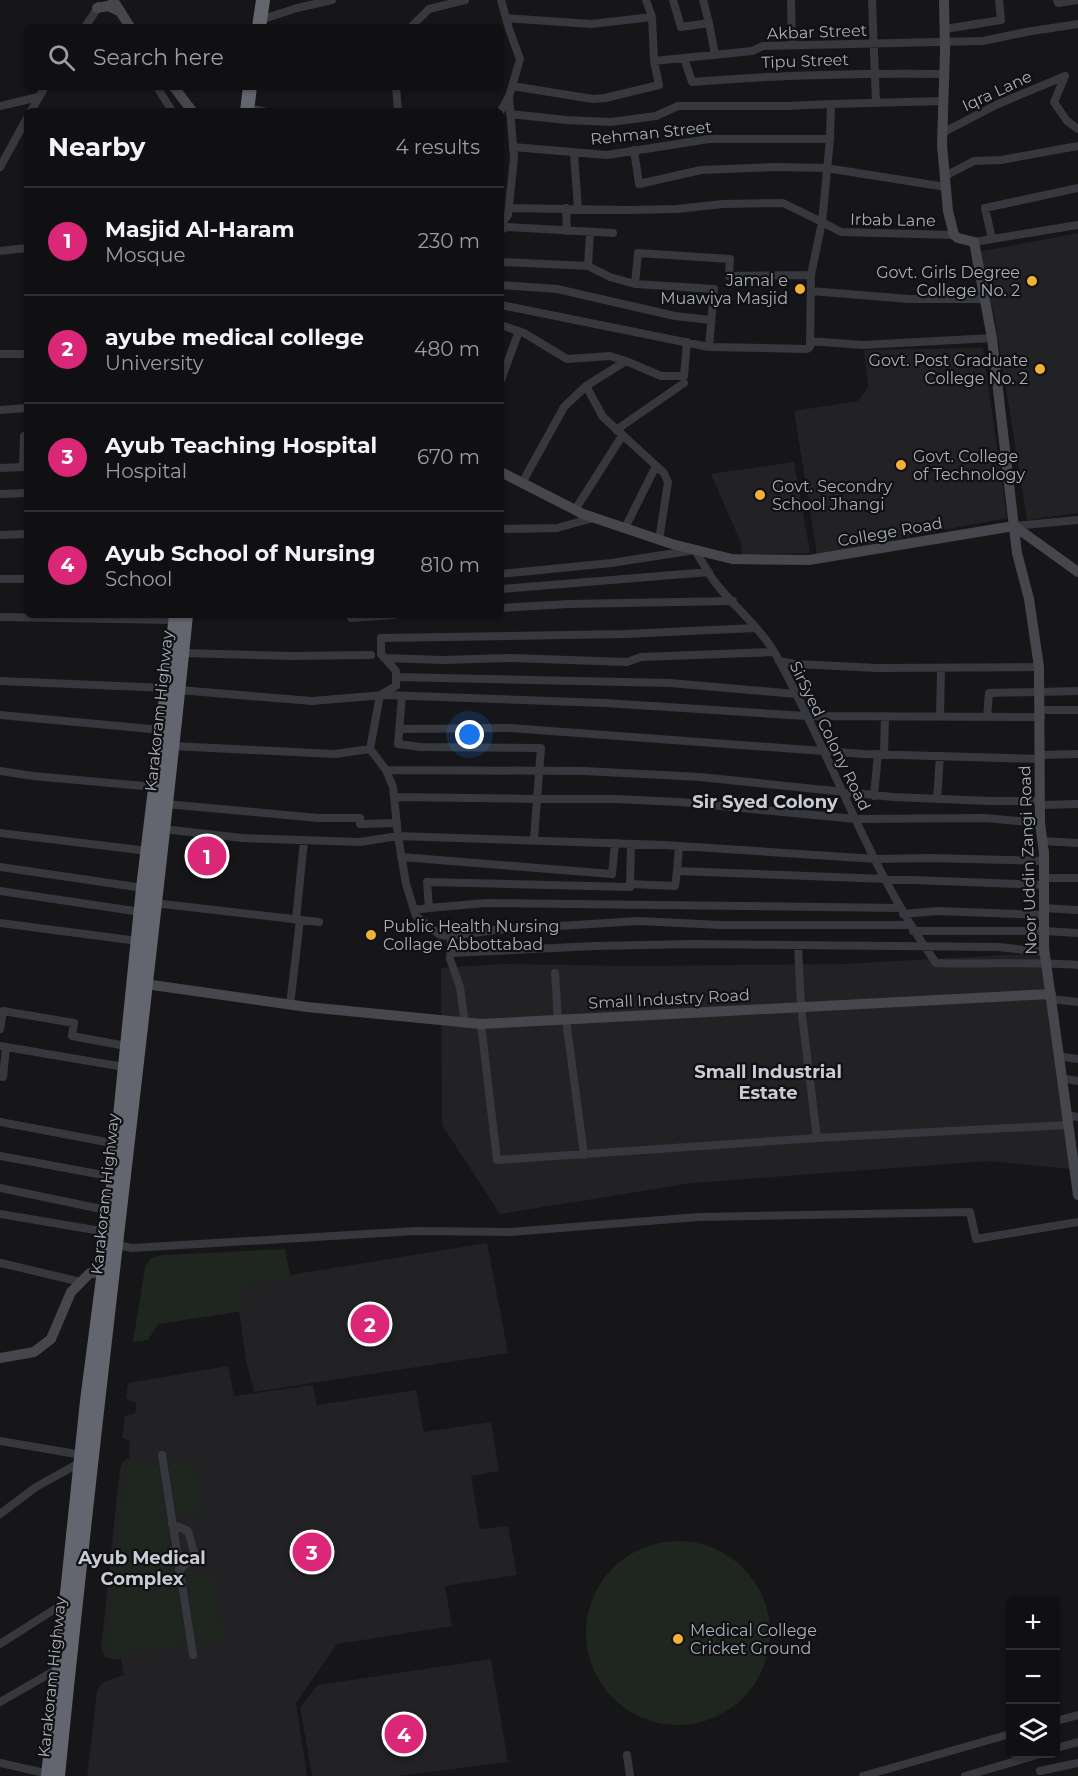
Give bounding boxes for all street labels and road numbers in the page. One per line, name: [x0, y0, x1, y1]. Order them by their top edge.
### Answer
street label: Akbar Street: [767, 21, 868, 43]
street label: Tipu Street: [761, 50, 850, 72]
street label: Iqra Lane: [959, 67, 1035, 115]
street label: Rehman Street: [589, 117, 713, 149]
street label: Irbab Lane: [850, 210, 936, 230]
street label: College Road: [836, 513, 944, 551]
street label: Karakoram Highway: [141, 629, 177, 793]
street label: SirSyed Colony Road: [786, 658, 874, 814]
street label: Noor Uddin Zangi Road: [1015, 765, 1041, 955]
street label: Small Industry Road: [588, 985, 750, 1013]
street label: Karakoram Highway: [87, 1112, 123, 1276]
street label: Karakoram Highway: [34, 1595, 70, 1759]

